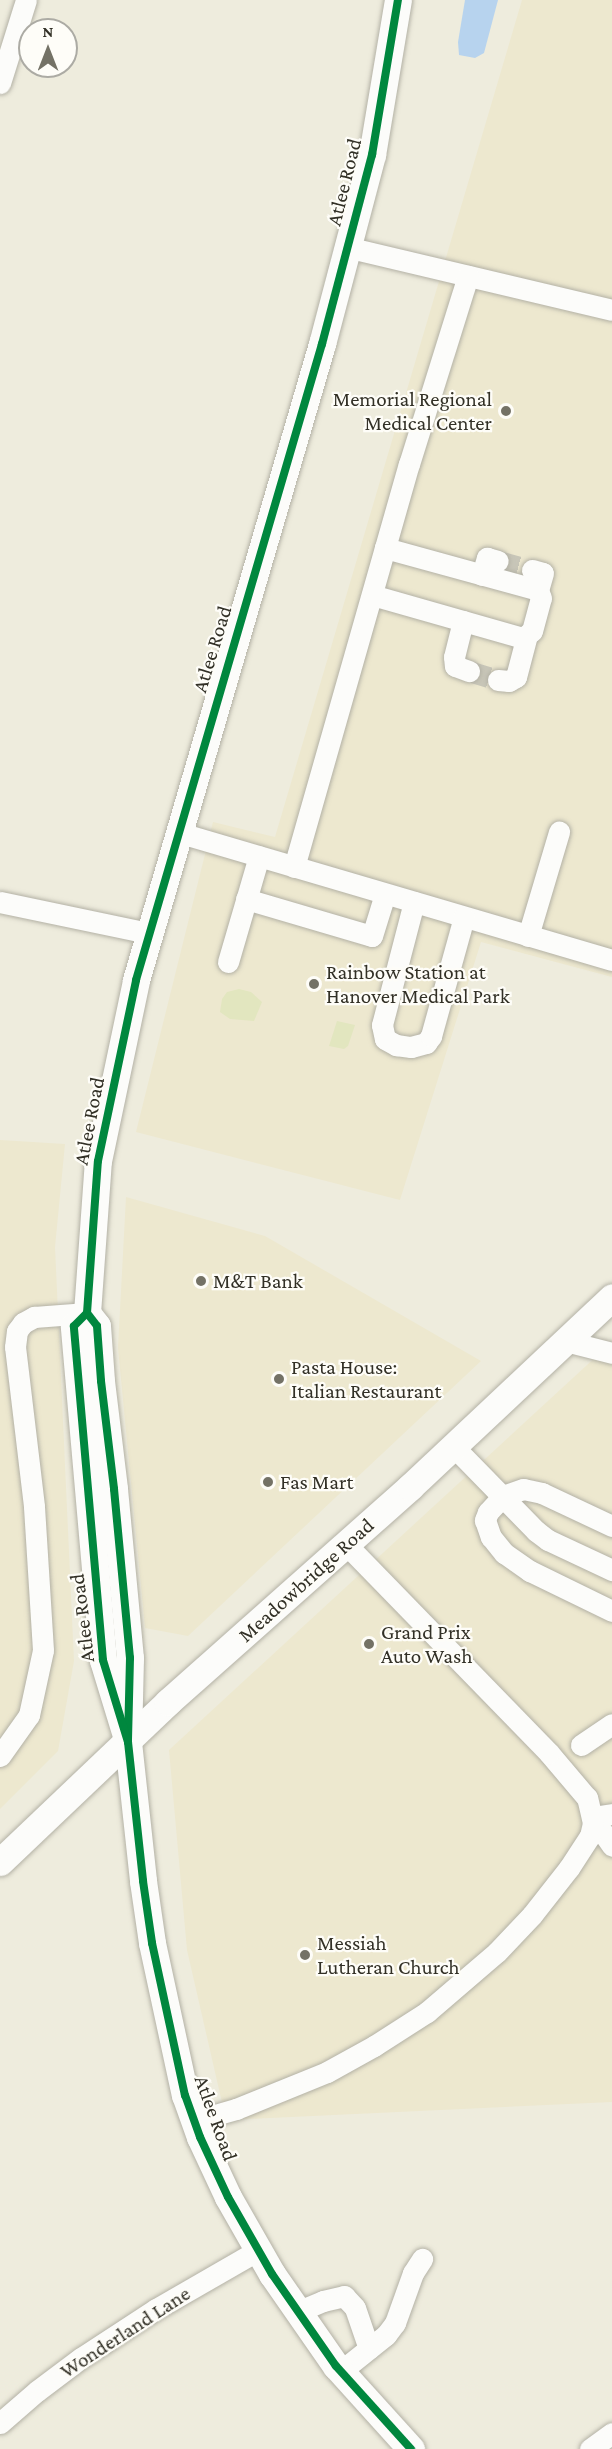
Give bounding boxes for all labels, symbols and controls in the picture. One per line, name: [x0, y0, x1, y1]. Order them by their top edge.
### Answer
north arrow: [18, 18, 78, 78]
text: N: [43, 23, 53, 40]
street label: Atlee Road: [321, 136, 367, 228]
place label: Memorial Regional Medical Center: [333, 386, 492, 436]
marker: Memorial Regional Medical Center: [497, 402, 515, 420]
street label: Atlee Road: [187, 603, 237, 695]
place label: Rainbow Station at Hanover Medical Park: [326, 959, 510, 1009]
marker: Rainbow Station at Hanover Medical Park: [307, 977, 321, 991]
street label: Atlee Road: [68, 1075, 110, 1167]
place label: M&T Bank: [213, 1268, 303, 1294]
marker: M&T Bank: [194, 1274, 208, 1288]
place label: Pasta House: Italian Restaurant: [291, 1354, 441, 1404]
marker: Pasta House: Italian Restaurant: [272, 1372, 286, 1386]
place label: Fas Mart: [280, 1469, 353, 1495]
marker: Fas Mart: [261, 1475, 275, 1489]
street label: Meadowbridge Road: [233, 1513, 379, 1647]
street label: Atlee Road: [64, 1572, 100, 1664]
place label: Grand Prix Auto Wash: [381, 1619, 473, 1669]
marker: Grand Prix Auto Wash: [362, 1637, 376, 1651]
place label: Messiah Lutheran Church: [317, 1930, 460, 1980]
marker: Messiah Lutheran Church: [298, 1948, 312, 1962]
street label: Atlee Road: [189, 2072, 243, 2164]
street label: Wonderland Lane: [55, 2281, 195, 2383]

